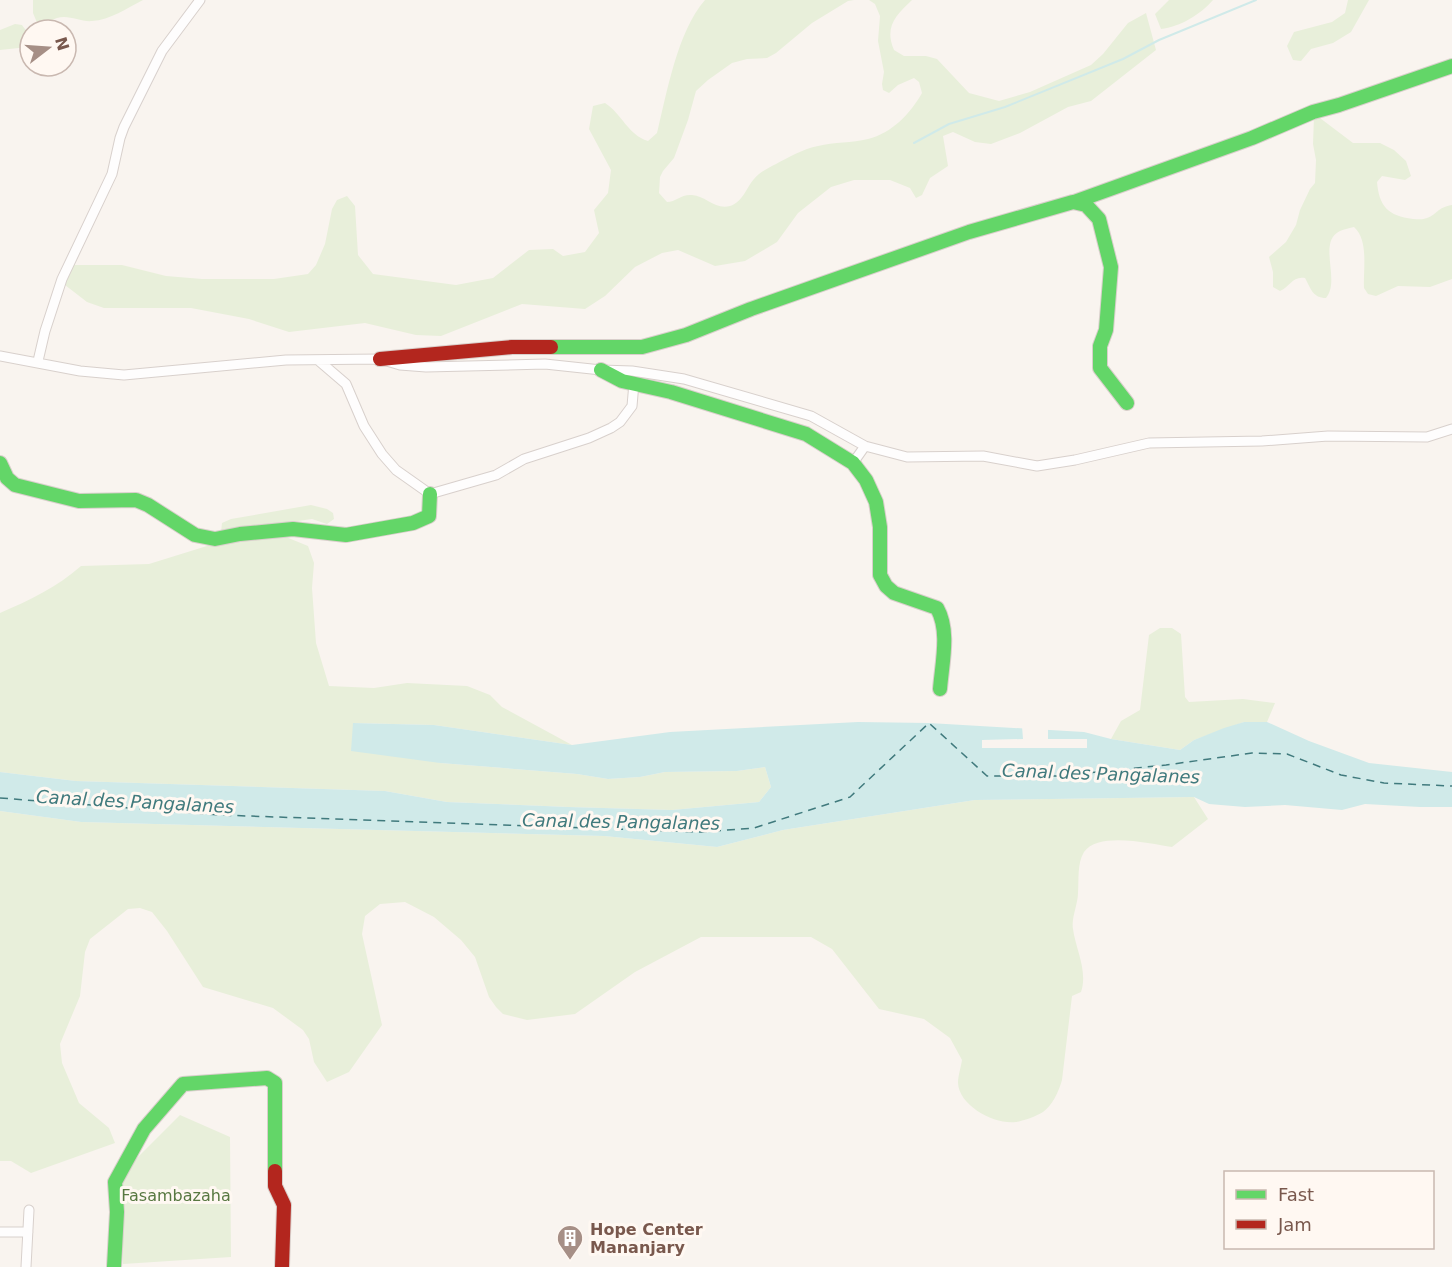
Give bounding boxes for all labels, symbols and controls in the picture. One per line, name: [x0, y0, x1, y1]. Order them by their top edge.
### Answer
north arrow: [18, 18, 78, 78]
text: N: [51, 35, 73, 53]
water label: Canal des Pangalanes: [1002, 760, 1200, 787]
water label: Canal des Pangalanes: [36, 786, 234, 817]
water label: Canal des Pangalanes: [522, 809, 720, 834]
legend: [1224, 1171, 1434, 1249]
text: Fast: [1278, 1184, 1314, 1205]
park label: Fasambazaha: [121, 1186, 231, 1205]
text: Jam: [1277, 1214, 1312, 1235]
place label: Hope Center Mananjary: [590, 1220, 703, 1257]
building icon: Hope Center Mananjary: [555, 1223, 585, 1261]

